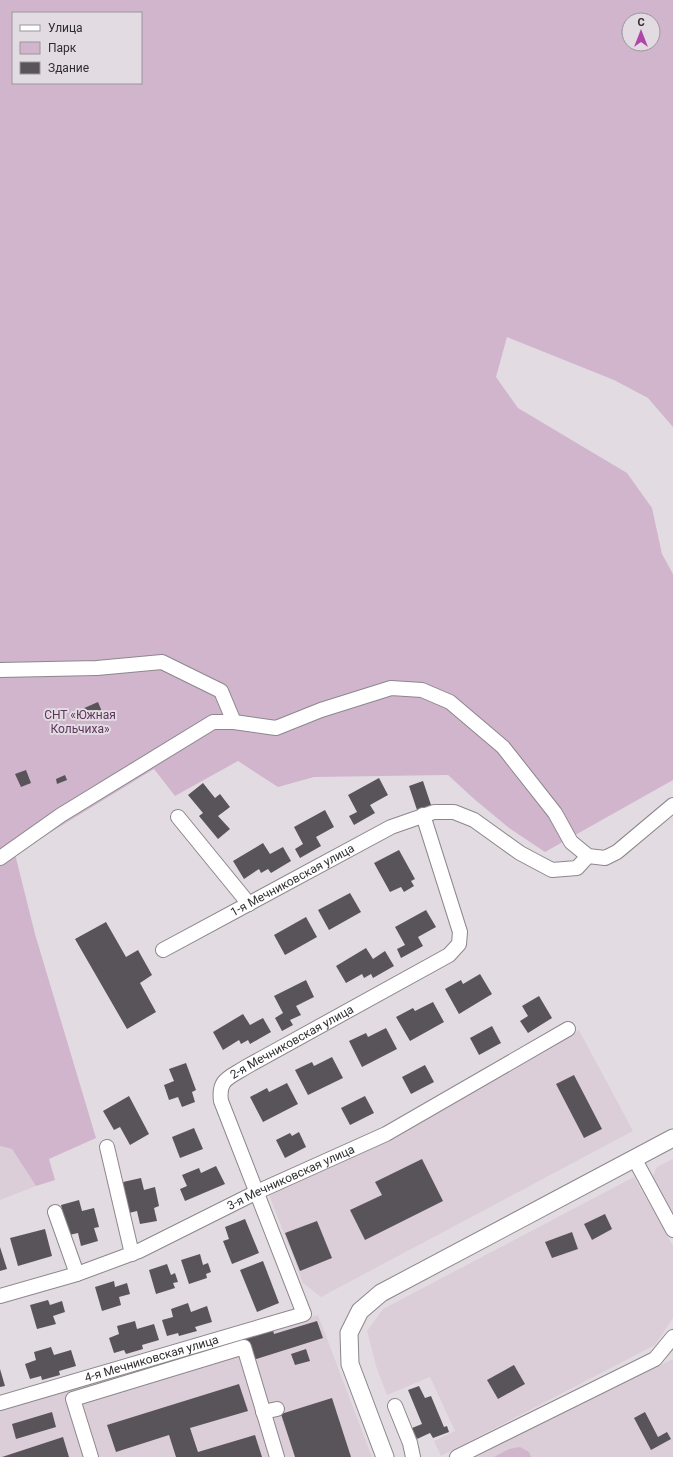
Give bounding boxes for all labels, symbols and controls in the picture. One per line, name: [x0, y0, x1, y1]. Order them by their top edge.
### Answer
legend: [12, 12, 142, 84]
north arrow: [621, 12, 661, 52]
text: С: [637, 16, 645, 29]
text: Улица: [48, 21, 83, 35]
text: Парк: [48, 41, 77, 55]
text: Здание: [48, 61, 89, 75]
park label: СНТ «Южная Кольчиха»: [44, 708, 116, 736]
street label: 1-я Мечниковская улица: [228, 841, 357, 919]
street label: 2-я Мечниковская улица: [228, 1002, 356, 1082]
street label: 3-я Мечниковская улица: [225, 1142, 357, 1213]
street label: 4-я Мечниковская улица: [83, 1332, 220, 1385]

